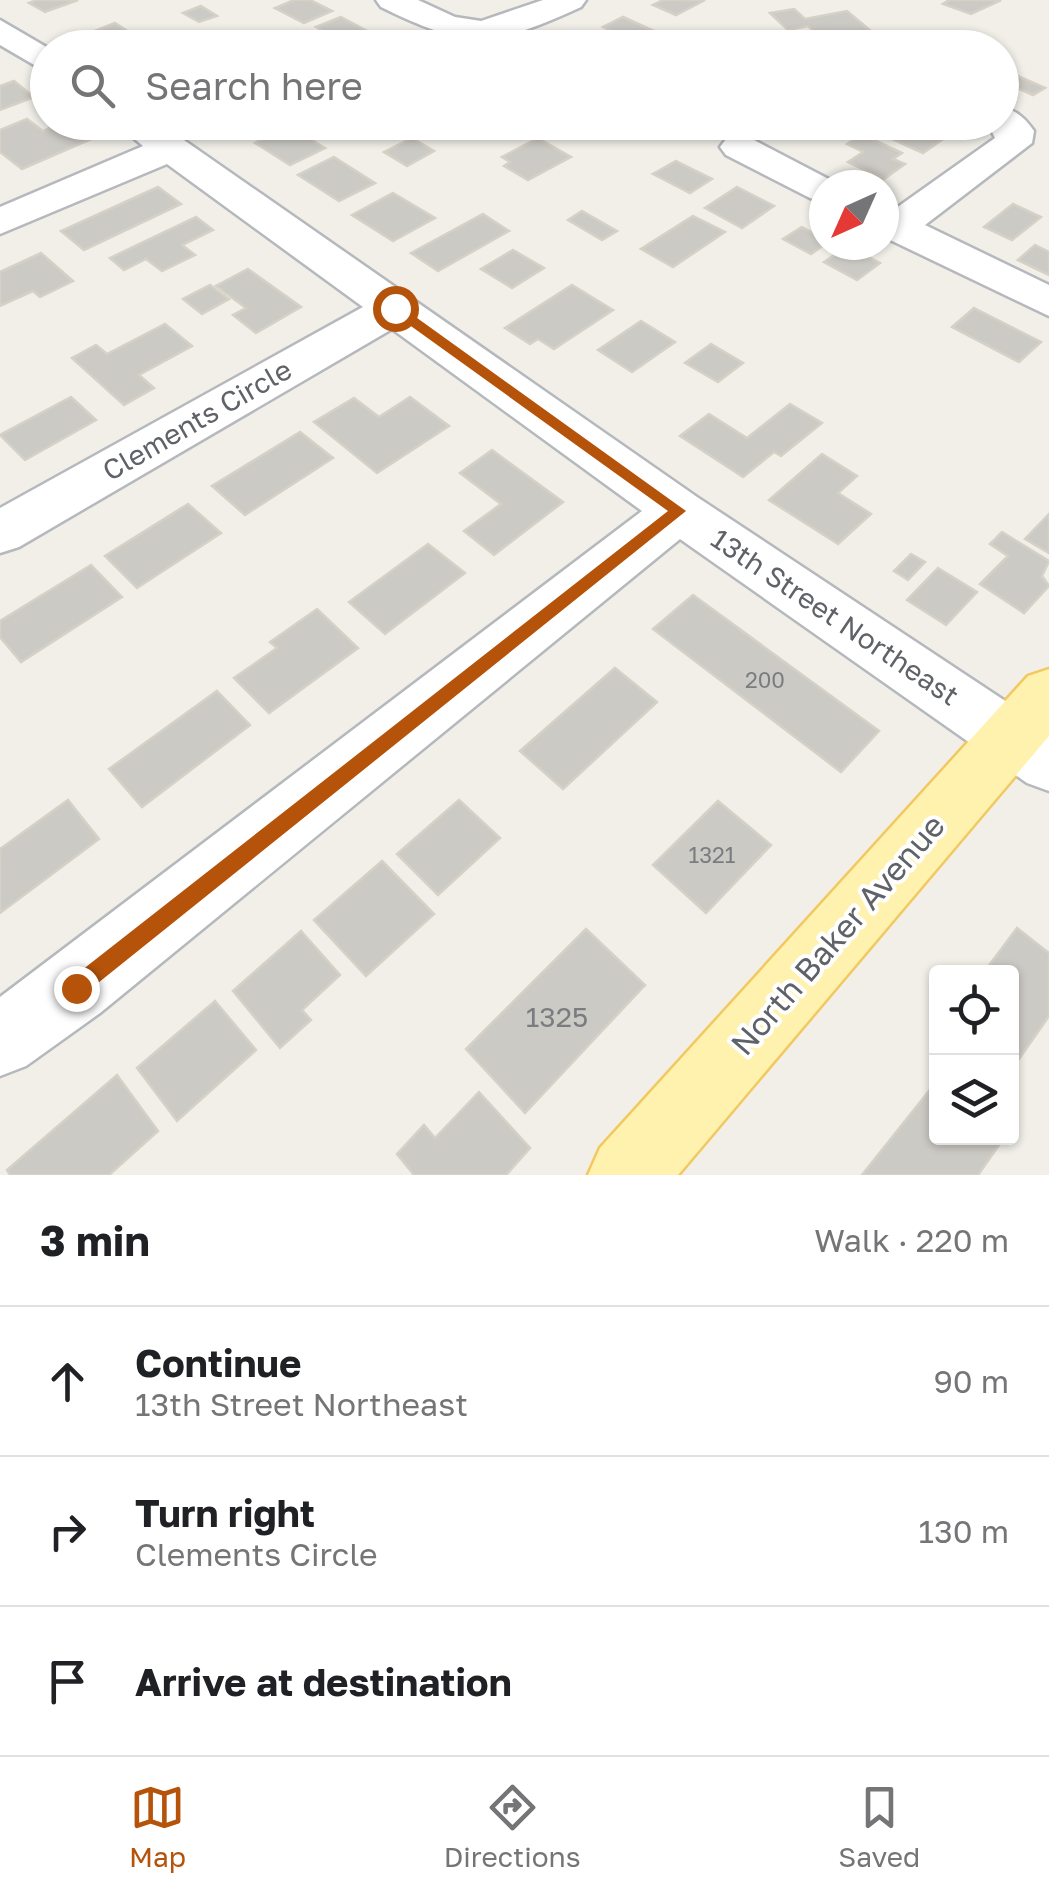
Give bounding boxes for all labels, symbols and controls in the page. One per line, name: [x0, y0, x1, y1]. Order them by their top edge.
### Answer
search box: [30, 30, 1019, 140]
icon: search: [65, 58, 120, 113]
text: Search here: [145, 63, 363, 108]
north arrow: [809, 170, 899, 260]
route start: [373, 286, 419, 332]
street label: Clements Circle: [97, 352, 297, 487]
street label: 13th Street Northeast: [705, 521, 965, 712]
house number: 200: [745, 666, 785, 693]
street label: North Baker Avenue: [722, 806, 952, 1062]
house number: 1321: [689, 841, 736, 868]
map controls: [929, 965, 1019, 1145]
button: locate: [929, 965, 1019, 1055]
route end: [54, 966, 100, 1012]
house number: 1325: [526, 1000, 588, 1033]
button: layers: [929, 1055, 1019, 1145]
text: 3 min: [40, 1215, 150, 1265]
text: Walk · 220 m: [814, 1221, 1009, 1259]
text: Continue: [135, 1340, 301, 1385]
icon: ahead: [40, 1354, 95, 1409]
text: 90 m: [933, 1362, 1009, 1400]
text: 13th Street Northeast: [135, 1385, 468, 1423]
text: Turn right: [135, 1490, 315, 1535]
icon: right: [40, 1504, 95, 1559]
text: 130 m: [919, 1512, 1009, 1550]
text: Clements Circle: [135, 1535, 378, 1573]
icon: arrive: [40, 1654, 95, 1709]
text: Arrive at destination: [135, 1659, 512, 1704]
tab: Map: [129, 1780, 186, 1873]
tab: Directions: [444, 1780, 581, 1873]
tab: Saved: [838, 1780, 920, 1873]

